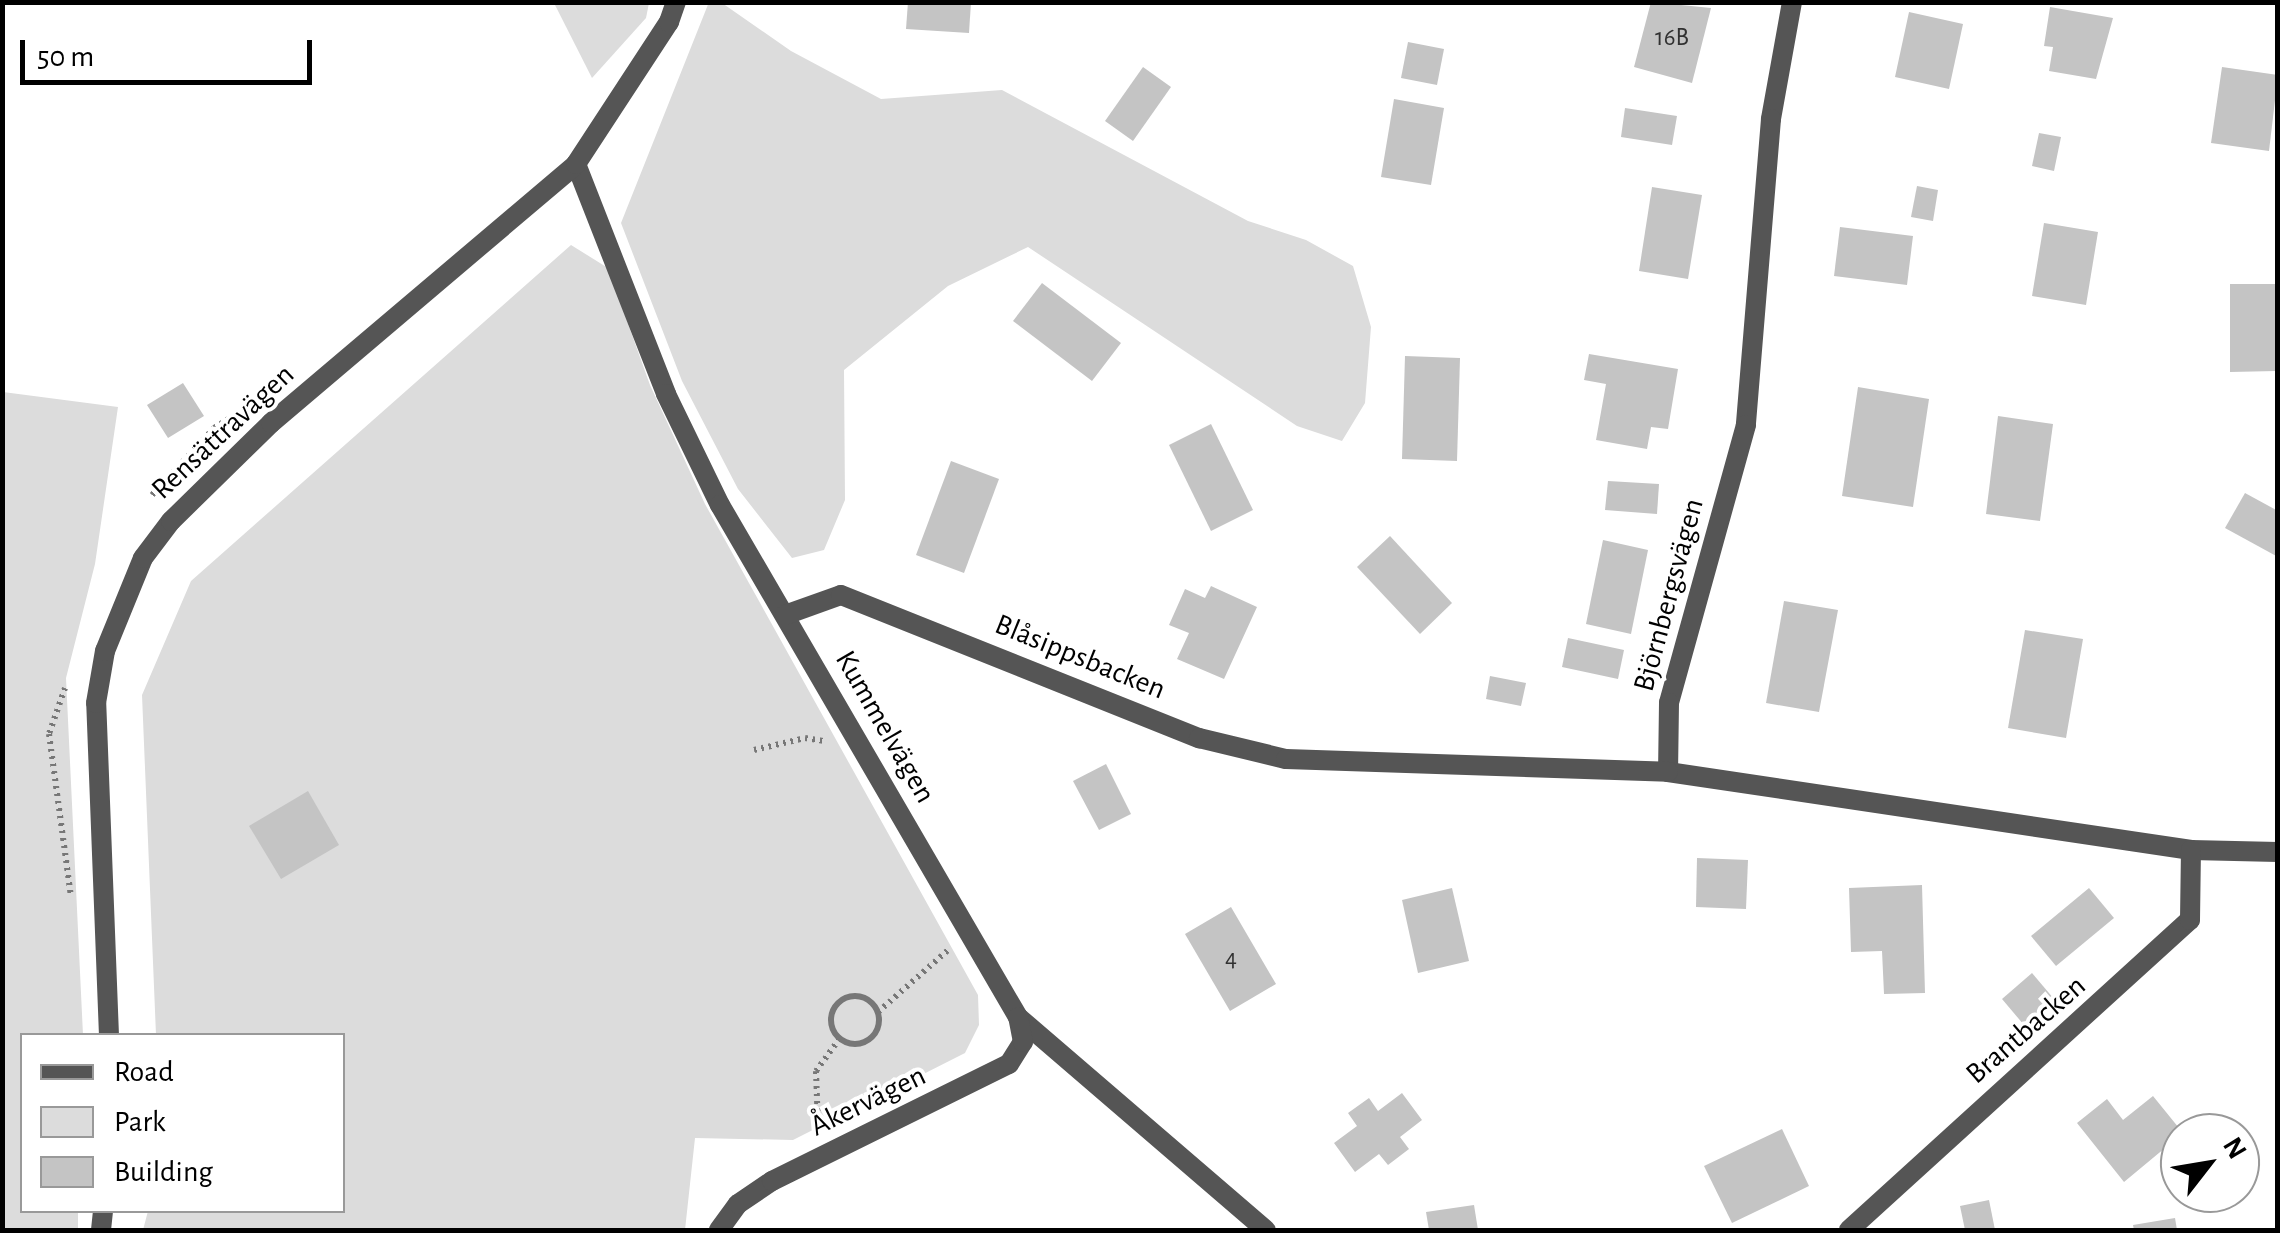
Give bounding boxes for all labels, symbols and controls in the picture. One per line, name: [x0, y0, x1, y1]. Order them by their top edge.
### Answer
scale bar: [25, 20, 318, 82]
house number: 16B: [1655, 23, 1689, 53]
text: 50 m: [37, 42, 94, 72]
street label: Rensättravägen: [144, 357, 302, 507]
street label: Björnbergsvägen: [1626, 495, 1712, 695]
street label: Blåsippsbacken: [989, 606, 1171, 708]
street label: Kummelvägen: [827, 644, 943, 810]
house number: 4: [1225, 944, 1237, 974]
street label: Brantbacken: [1959, 968, 2093, 1092]
legend: [20, 1033, 345, 1213]
text: Road: [114, 1057, 174, 1087]
street label: Åkervägen: [804, 1058, 932, 1144]
text: Park: [114, 1107, 166, 1137]
north arrow: [2160, 1113, 2260, 1213]
text: N: [2217, 1133, 2251, 1164]
text: Building: [114, 1157, 213, 1187]

